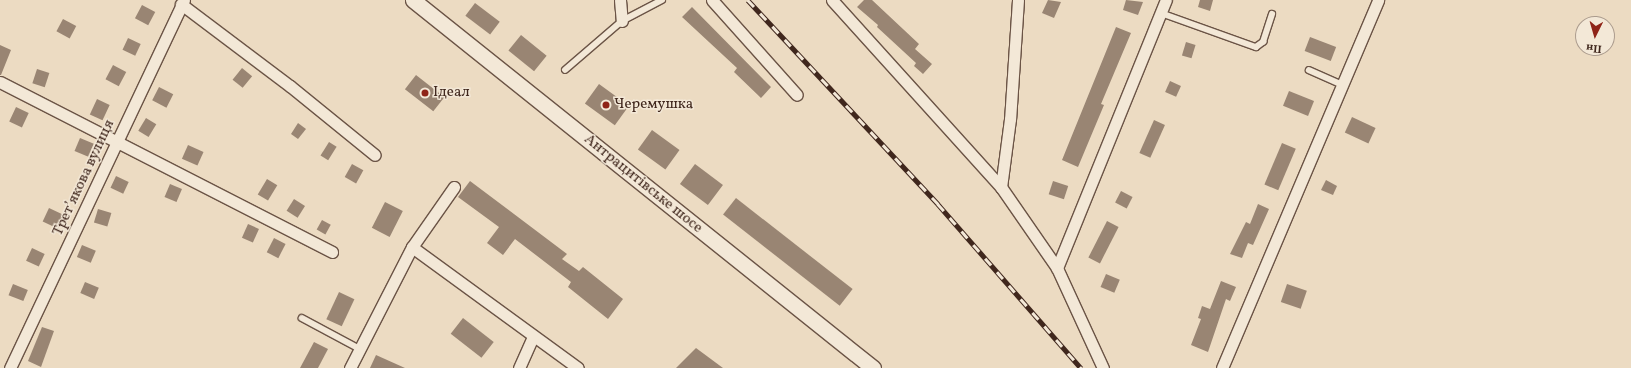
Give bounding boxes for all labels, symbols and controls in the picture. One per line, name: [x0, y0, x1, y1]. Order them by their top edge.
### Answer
north arrow: [1575, 16, 1615, 56]
text: Пн: [1586, 39, 1602, 56]
place label: Ідеал: [433, 84, 470, 102]
marker: Ідеал: [420, 88, 430, 98]
place label: Черемушка: [614, 96, 693, 114]
marker: Черемушка: [601, 100, 611, 110]
street label: Третʼякова вулиця: [49, 117, 119, 239]
street label: Антрацитівське шосе: [580, 131, 706, 237]

